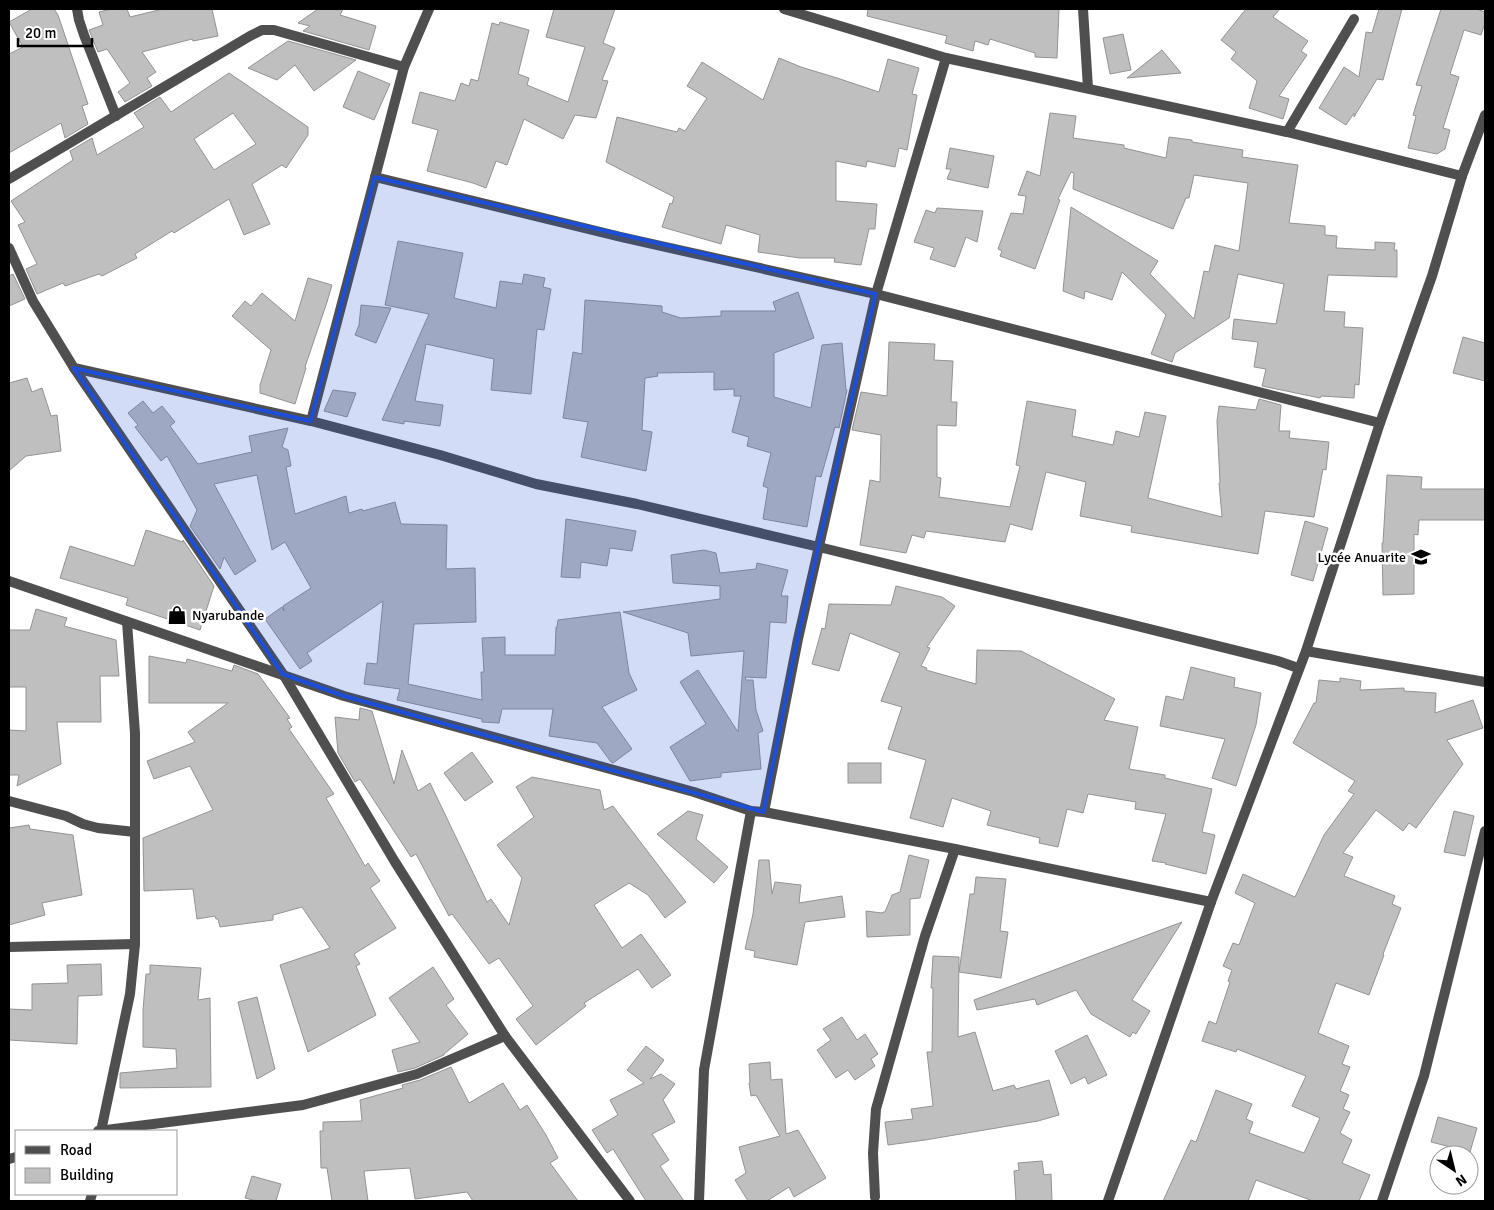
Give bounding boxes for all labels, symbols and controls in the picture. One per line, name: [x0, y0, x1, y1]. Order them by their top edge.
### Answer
scale bar: [18, 15, 91, 47]
text: 20 m: [25, 24, 56, 42]
school or university icon: Lycée Anuarite: [1410, 546, 1432, 568]
place label: Lycée Anuarite: [1318, 549, 1406, 566]
shop icon: Nyarubande: [166, 604, 188, 626]
place label: Nyarubande: [192, 607, 264, 624]
legend: [15, 1130, 178, 1195]
text: Road: [60, 1141, 92, 1159]
north arrow: [1429, 1145, 1479, 1195]
text: Building: [60, 1166, 114, 1184]
text: N: [1452, 1170, 1470, 1190]

